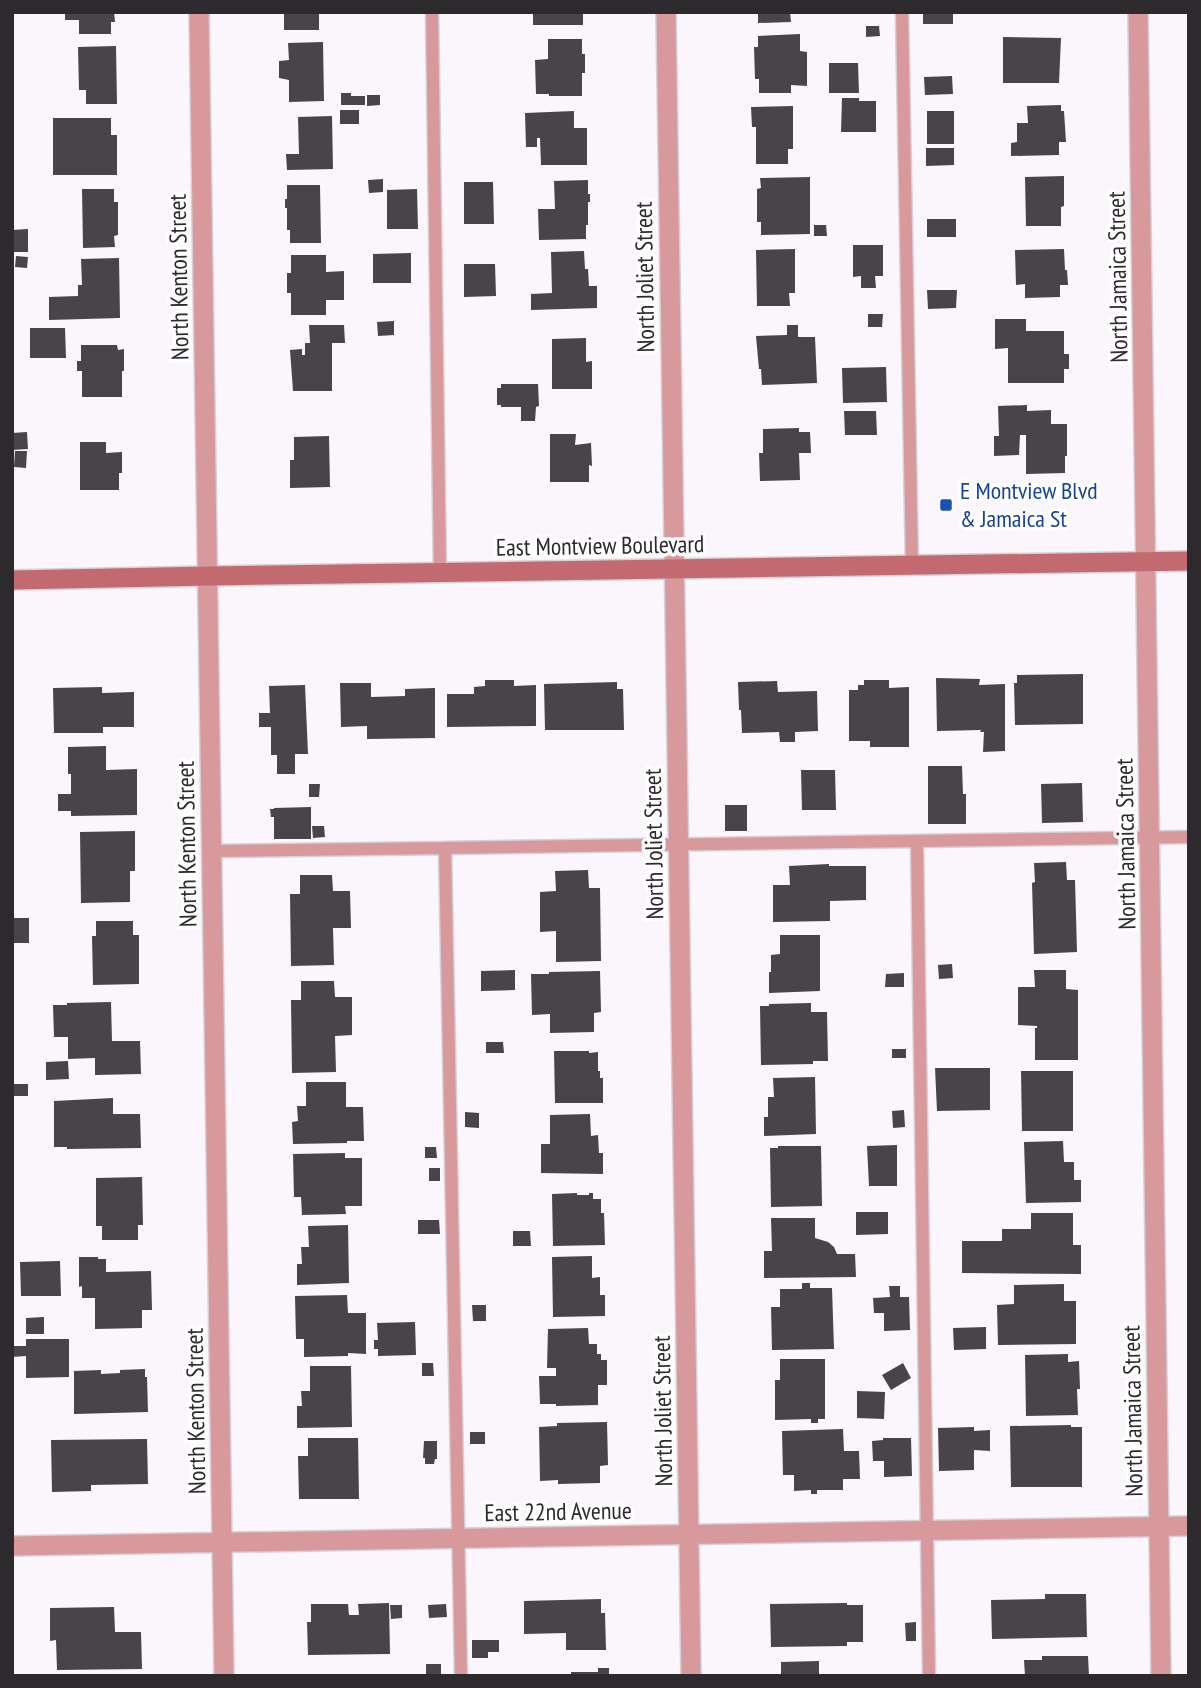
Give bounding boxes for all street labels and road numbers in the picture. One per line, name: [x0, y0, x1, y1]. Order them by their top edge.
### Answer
street label: North Jamaica Street: [1100, 191, 1134, 363]
street label: North Kenton Street: [162, 193, 195, 360]
street label: North Joliet Street: [628, 201, 661, 353]
street label: East Montview Boulevard: [496, 528, 704, 563]
street label: North Jamaica Street: [1108, 758, 1142, 930]
street label: North Kenton Street: [170, 760, 203, 927]
street label: North Joliet Street: [637, 768, 670, 920]
street label: North Jamaica Street: [1115, 1325, 1149, 1497]
street label: North Kenton Street: [179, 1327, 212, 1494]
street label: North Joliet Street: [646, 1335, 679, 1487]
street label: East 22nd Avenue: [484, 1495, 632, 1528]

